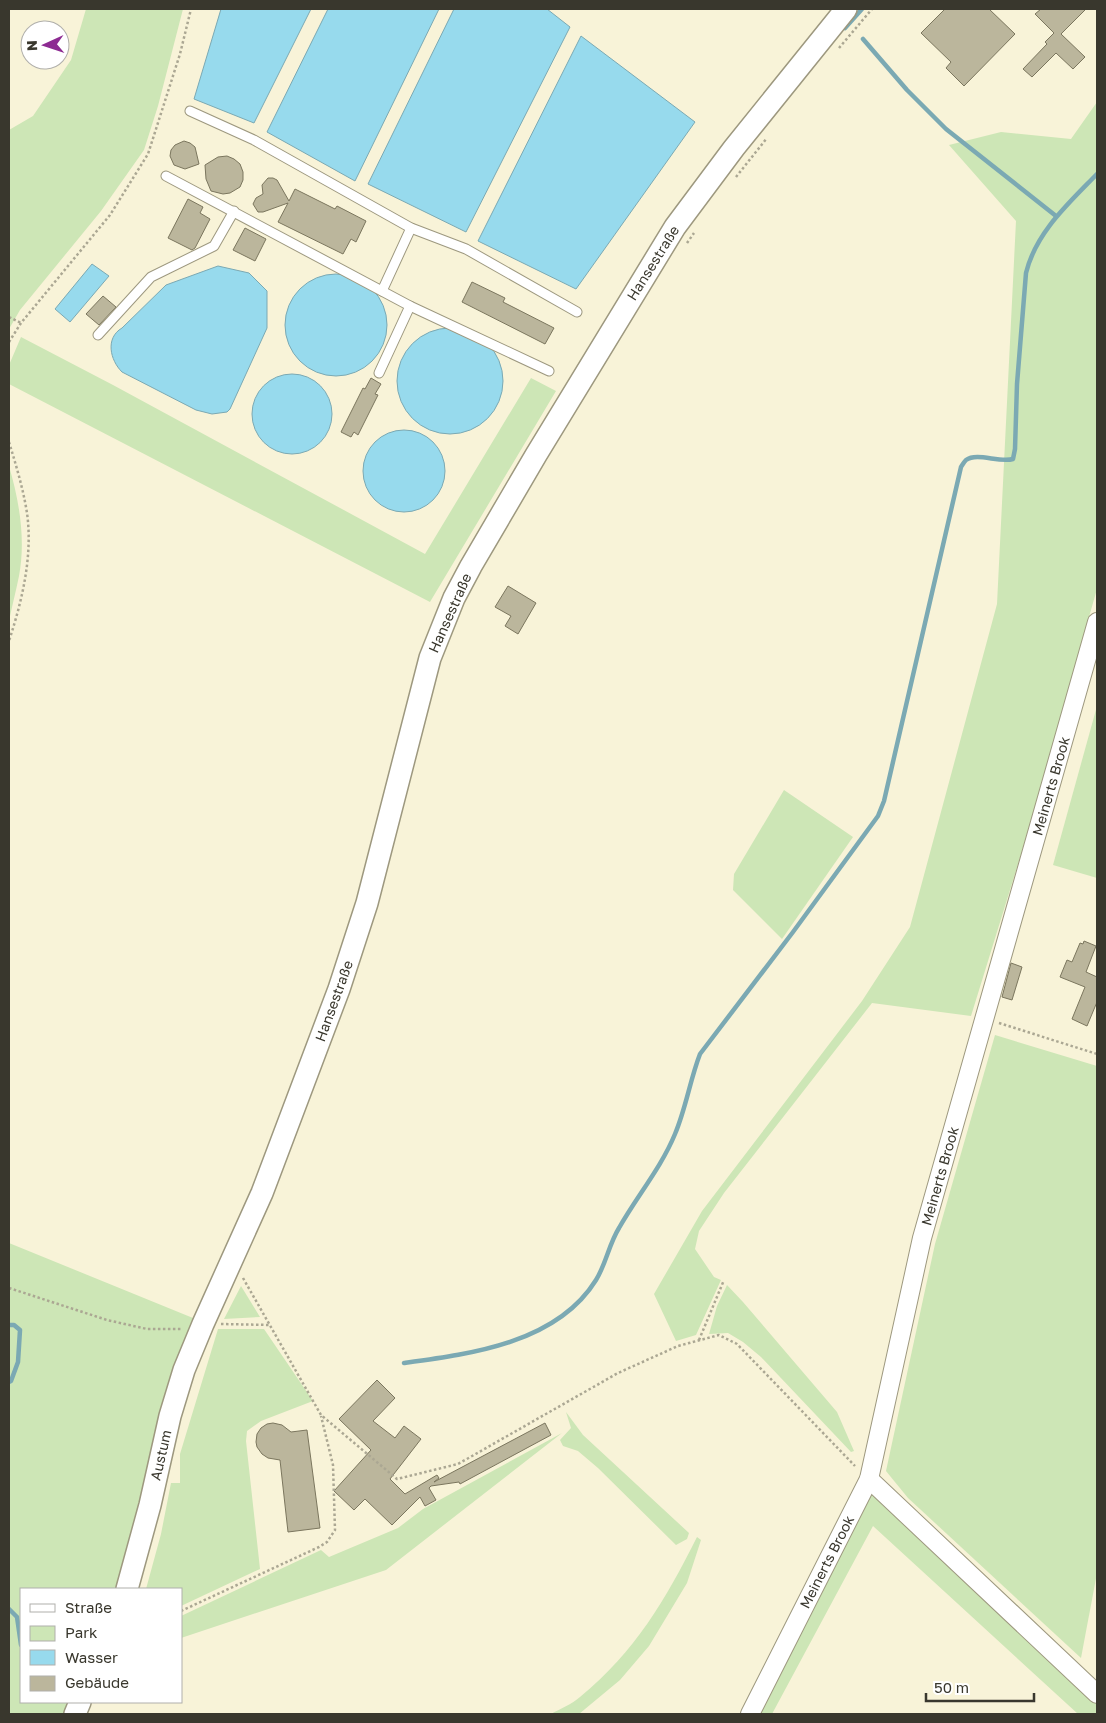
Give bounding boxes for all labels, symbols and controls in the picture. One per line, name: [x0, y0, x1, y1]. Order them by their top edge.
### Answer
north arrow: [20, 20, 70, 70]
text: N: [23, 40, 40, 51]
street label: Hansestraße: [623, 222, 682, 303]
street label: Hansestraße: [424, 570, 475, 655]
street label: Meinerts Brook: [1028, 734, 1073, 837]
street label: Hansestraße: [311, 958, 356, 1044]
street label: Meinerts Brook: [917, 1124, 962, 1227]
street label: Austum: [146, 1428, 175, 1482]
street label: Meinerts Brook: [796, 1512, 857, 1611]
legend: [20, 1588, 182, 1703]
text: Straße: [65, 1598, 112, 1616]
text: Park: [65, 1623, 98, 1641]
text: Wasser: [65, 1648, 118, 1666]
scale bar: [926, 1670, 1034, 1702]
text: Gebäude: [65, 1673, 129, 1691]
text: 50 m: [934, 1678, 969, 1696]

